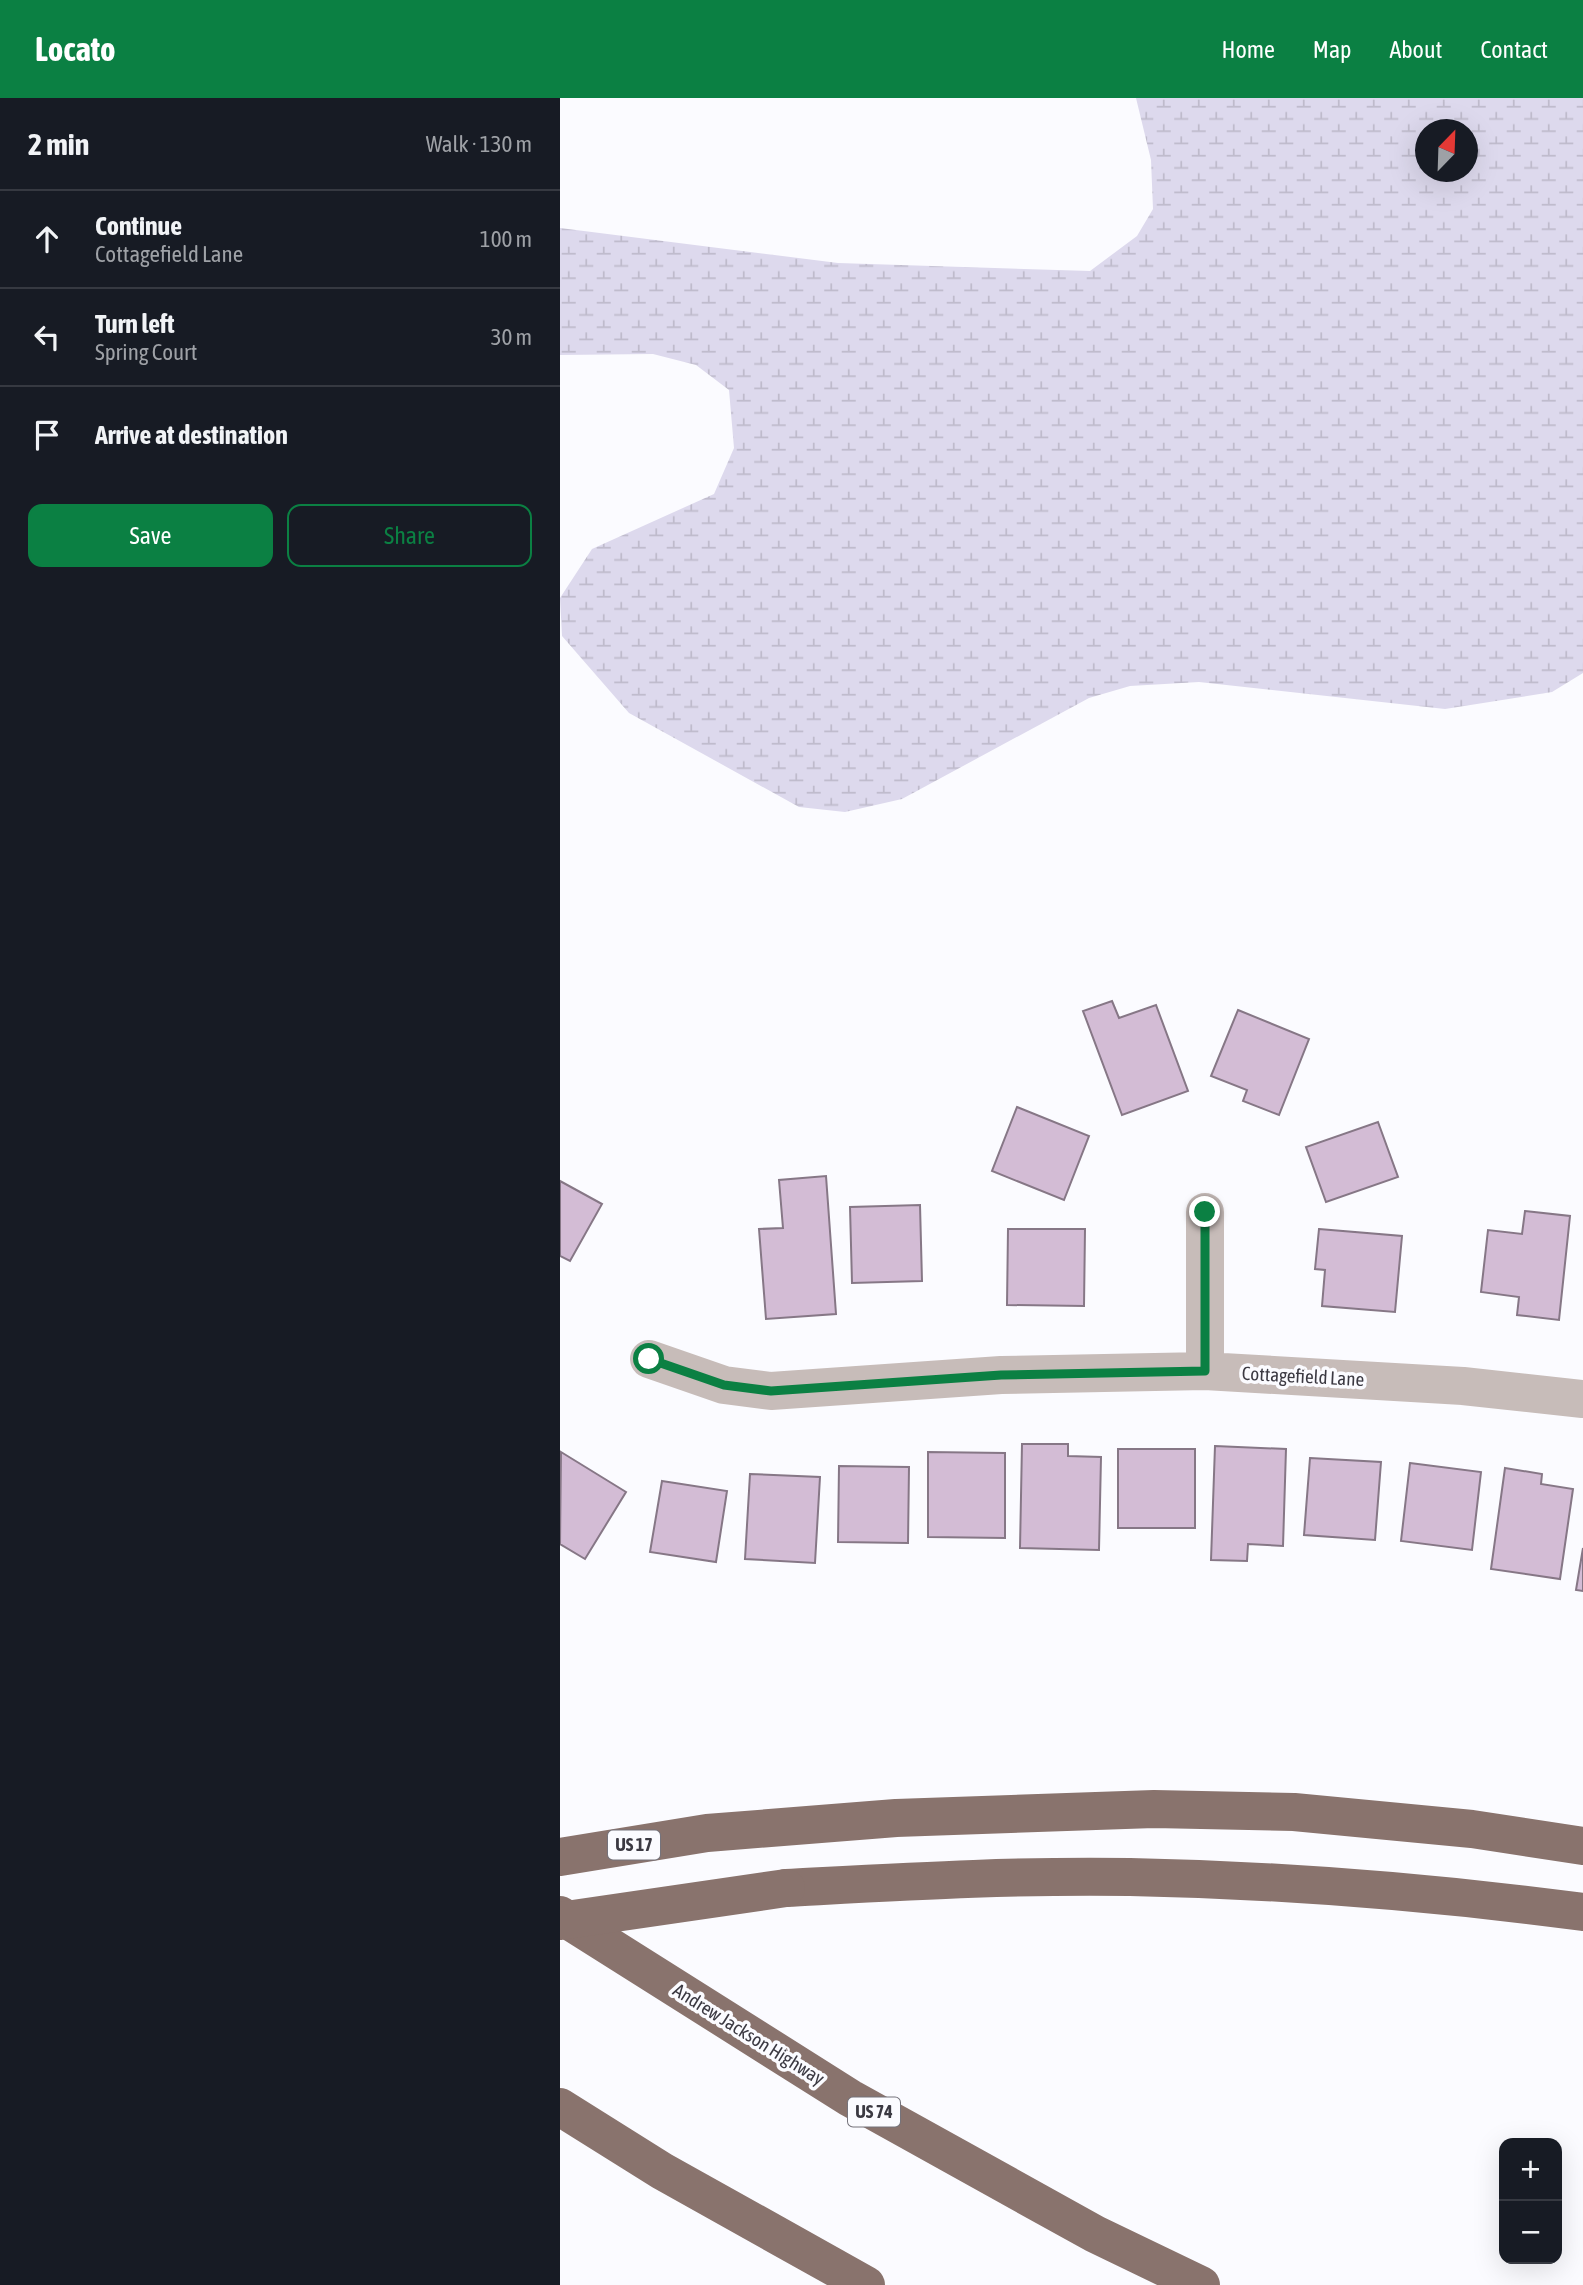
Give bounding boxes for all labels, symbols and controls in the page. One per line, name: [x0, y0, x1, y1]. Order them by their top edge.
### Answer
text: Locato: [35, 30, 116, 68]
text: Home: [1221, 36, 1275, 63]
text: Map: [1313, 36, 1351, 63]
text: About: [1389, 36, 1442, 63]
text: Contact: [1480, 36, 1548, 63]
north arrow: [1415, 119, 1478, 182]
text: 2 min: [28, 127, 89, 161]
text: Walk · 130 m: [426, 131, 532, 157]
text: Continue: [95, 211, 182, 241]
icon: ahead: [28, 220, 66, 258]
text: 100 m: [480, 226, 532, 252]
text: Cottagefield Lane: [95, 241, 243, 267]
text: Turn left: [95, 309, 175, 339]
icon: left: [28, 318, 66, 356]
text: 30 m: [491, 324, 532, 350]
text: Spring Court: [95, 339, 197, 365]
icon: arrive: [28, 416, 66, 454]
text: Arrive at destination: [95, 420, 288, 450]
button: Save: [28, 504, 273, 567]
button: Share: [287, 504, 532, 567]
route end: [1189, 1196, 1220, 1227]
route start: [633, 1343, 664, 1374]
street label: Cottagefield Lane: [1241, 1362, 1365, 1390]
road number: US 17: [608, 1830, 660, 1860]
street label: Andrew Jackson Highway: [669, 1979, 829, 2089]
road number: US 74: [848, 2098, 900, 2126]
map controls: [1499, 2138, 1562, 2264]
button: +: [1499, 2138, 1562, 2201]
button: −: [1499, 2201, 1562, 2264]

